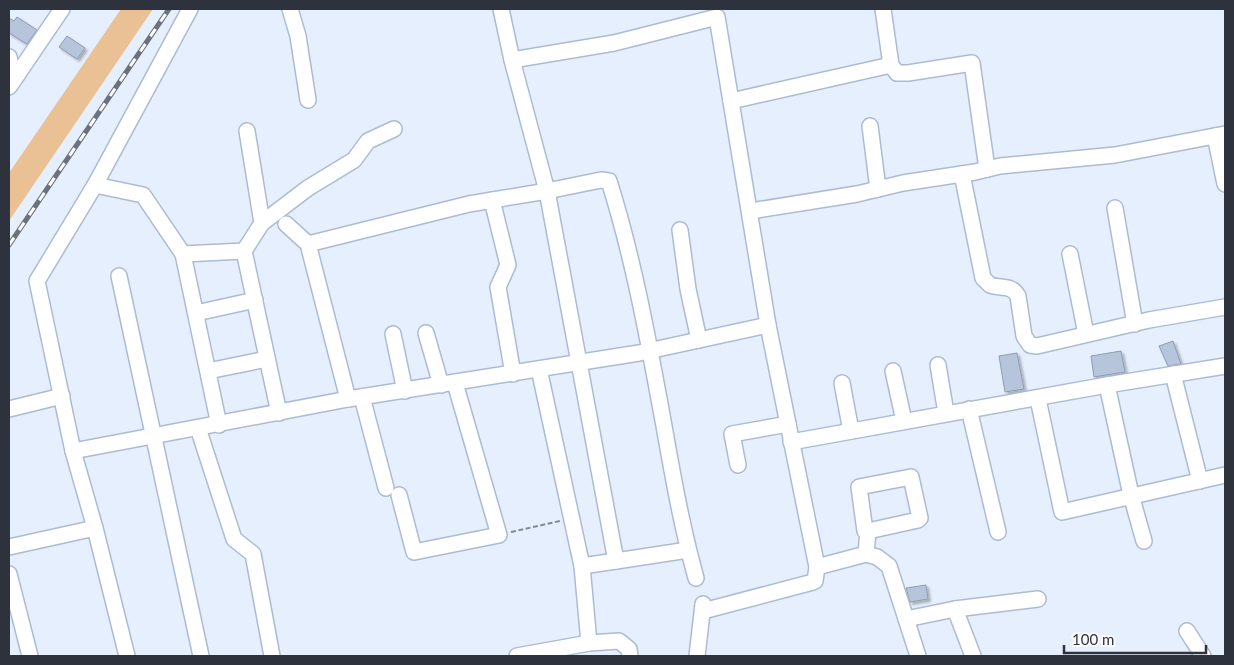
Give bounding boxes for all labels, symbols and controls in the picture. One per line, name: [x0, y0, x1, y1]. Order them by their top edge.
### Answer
scale bar: [1064, 622, 1206, 654]
text: 100 m: [1072, 630, 1114, 648]

